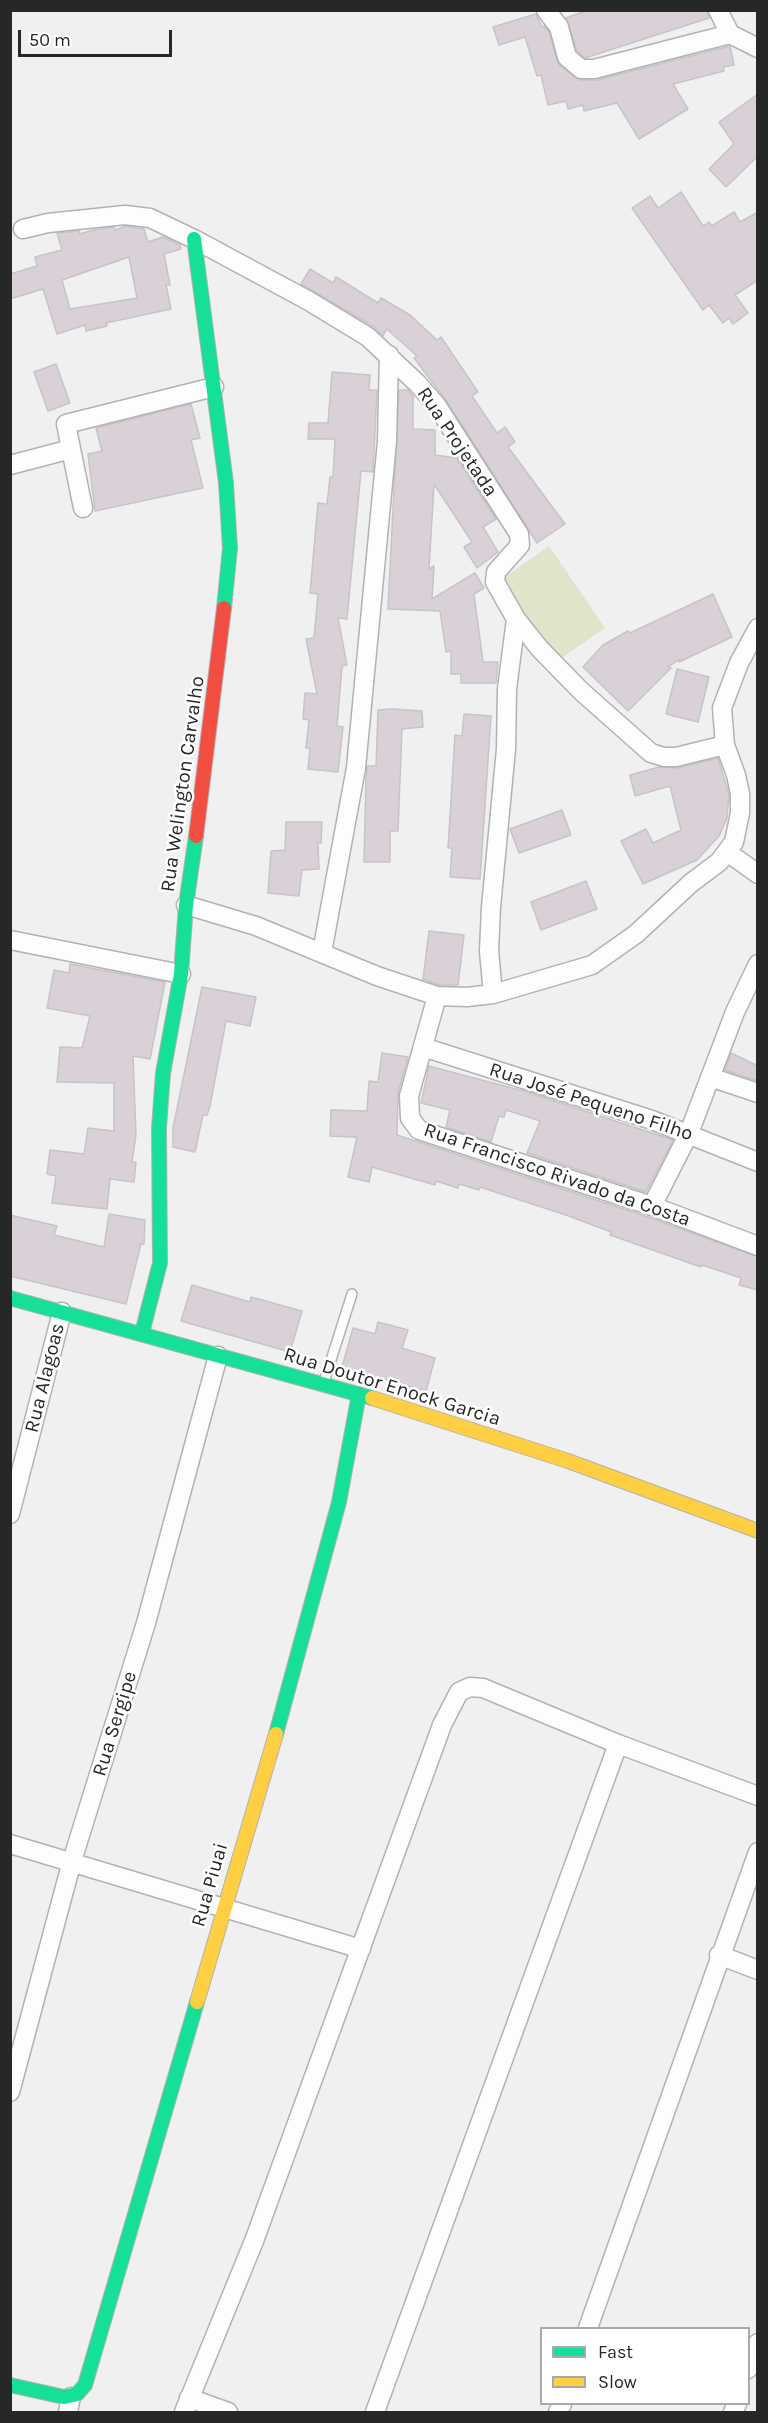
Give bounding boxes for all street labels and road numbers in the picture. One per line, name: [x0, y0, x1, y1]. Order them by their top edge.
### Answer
street label: Rua Projetada: [411, 383, 503, 501]
street label: Rua Welington Carvalho: [156, 674, 210, 894]
street label: Rua José Pequeno Filho: [486, 1058, 696, 1146]
street label: Rua Francisco Rivado da Costa: [421, 1118, 693, 1232]
street label: Rua Alagoas: [20, 1321, 70, 1435]
street label: Rua Doutor Enock Garcia: [281, 1343, 503, 1431]
street label: Rua Sergipe: [88, 1669, 142, 1779]
street label: Rua Piuai: [187, 1840, 233, 1930]

